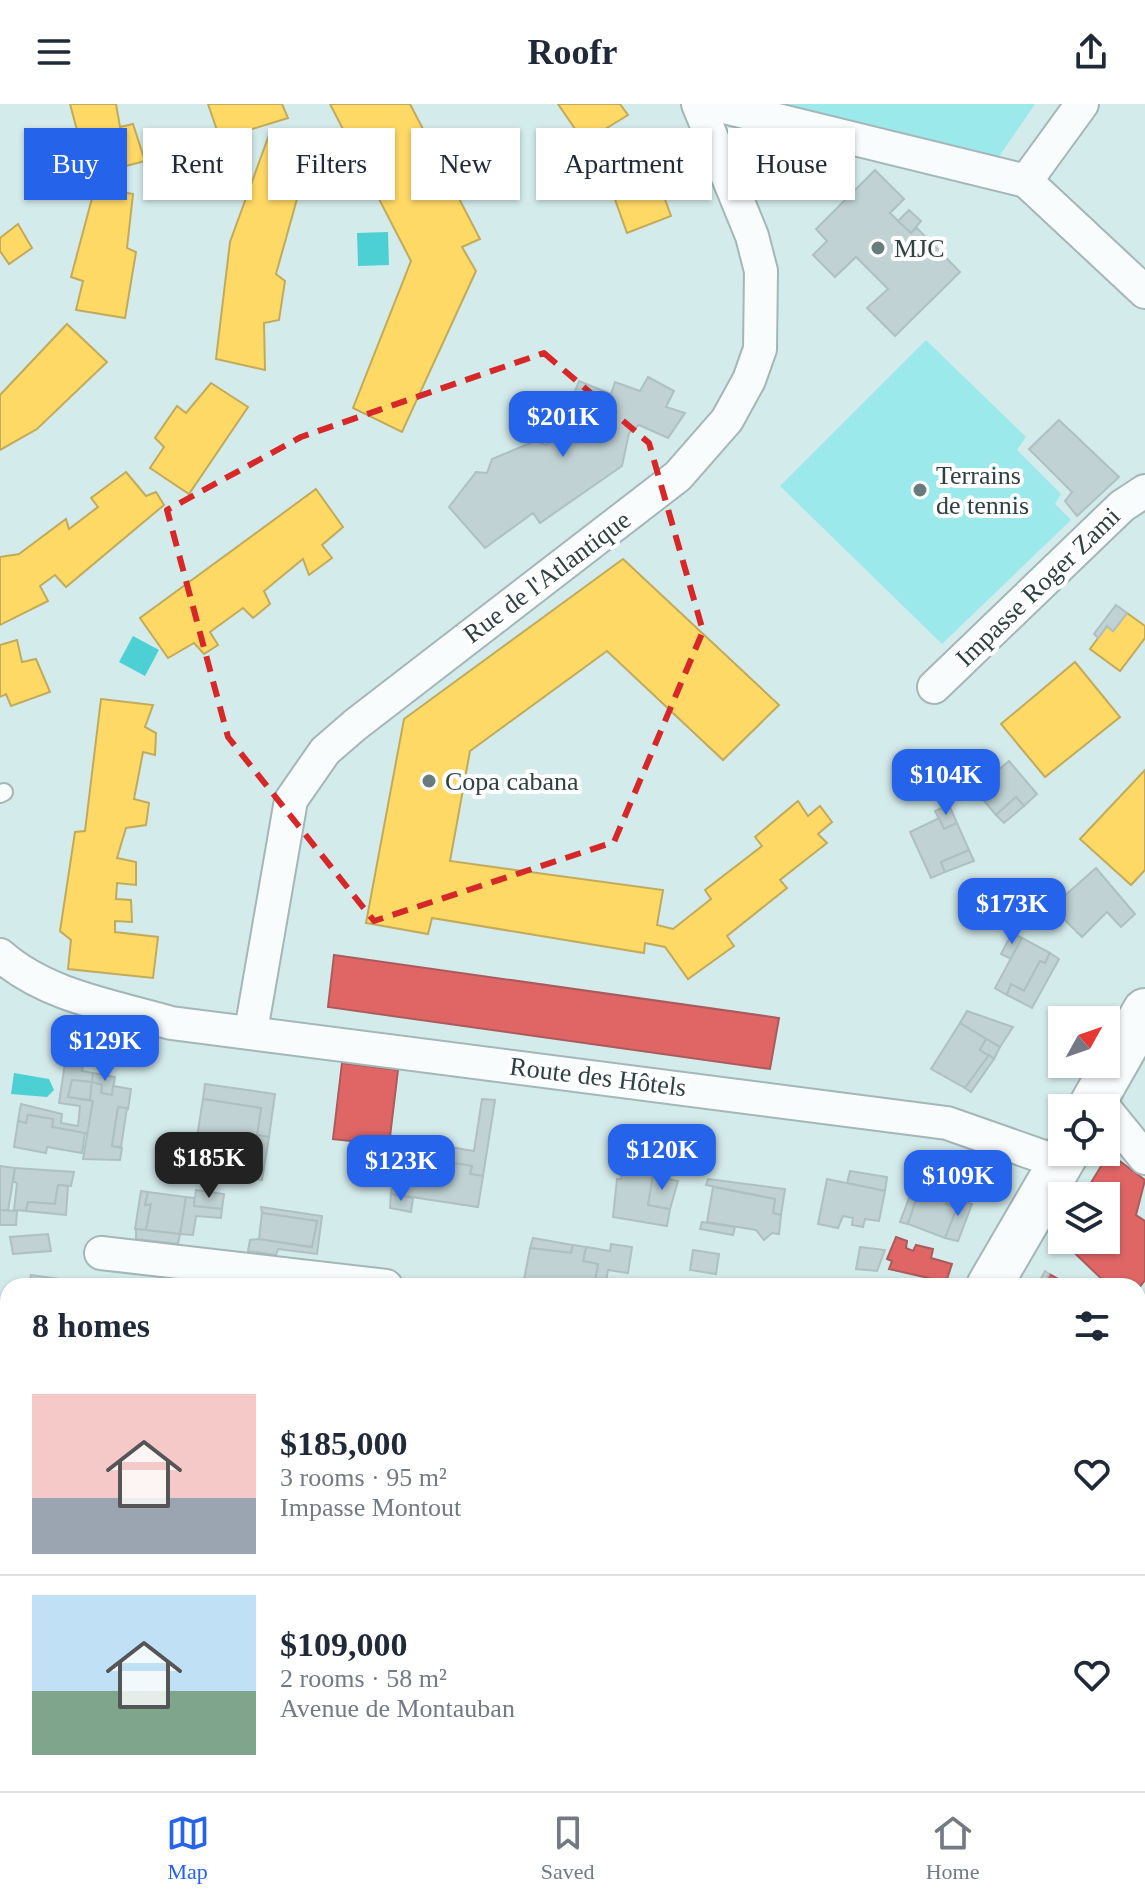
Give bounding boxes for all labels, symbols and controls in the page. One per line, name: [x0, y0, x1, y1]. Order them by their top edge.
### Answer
icon: menu: [32, 30, 76, 74]
icon: share: [1069, 30, 1113, 74]
text: Roofr: [528, 32, 617, 72]
chip: Buy: [24, 128, 127, 200]
chip: Rent: [143, 128, 252, 200]
chip: Filters: [268, 128, 395, 200]
chip: New: [411, 128, 520, 200]
chip: Apartment: [536, 128, 712, 200]
chip: House: [728, 128, 855, 200]
place label: MJC: [894, 234, 945, 263]
marker: MJC: [869, 239, 887, 257]
pin: $201K: [507, 391, 619, 459]
text: $201K: [527, 402, 599, 431]
place label: Terrains de tennis: [936, 461, 1029, 520]
marker: Terrains de tennis: [911, 481, 929, 499]
street label: Impasse Roger Zami: [950, 501, 1126, 673]
street label: Rue de l'Atlantique: [458, 505, 636, 649]
pin: $104K: [890, 749, 1002, 817]
text: $104K: [910, 760, 982, 789]
place label: Copa cabana: [445, 767, 579, 796]
marker: Copa cabana: [420, 772, 438, 790]
pin: $173K: [956, 878, 1068, 946]
text: $173K: [976, 889, 1048, 918]
north arrow: [1048, 1006, 1120, 1078]
map controls: [1048, 1006, 1120, 1254]
pin: $129K: [49, 1015, 161, 1083]
text: $129K: [69, 1026, 141, 1055]
street label: Route des Hôtels: [508, 1052, 688, 1102]
button: locate: [1048, 1094, 1120, 1166]
pin: $120K: [606, 1124, 718, 1192]
pin: $185K: [153, 1132, 265, 1200]
pin: $123K: [345, 1135, 457, 1203]
text: $120K: [626, 1135, 698, 1164]
text: $185K: [173, 1143, 245, 1172]
text: $123K: [365, 1146, 437, 1175]
pin: $109K: [902, 1150, 1014, 1218]
text: $109K: [922, 1161, 994, 1190]
button: layers: [1048, 1182, 1120, 1254]
icon: filters: [1070, 1304, 1114, 1348]
text: 8 homes: [32, 1307, 150, 1344]
text: $185,000: [280, 1425, 408, 1462]
icon: home: [96, 1426, 192, 1522]
icon: heart: [1070, 1452, 1114, 1496]
text: 3 rooms · 95 m²: [280, 1463, 447, 1492]
text: Impasse Montout: [280, 1493, 461, 1522]
text: $109,000: [280, 1626, 408, 1663]
icon: home: [96, 1627, 192, 1723]
icon: heart: [1070, 1653, 1114, 1697]
text: 2 rooms · 58 m²: [280, 1664, 447, 1693]
text: Avenue de Montauban: [280, 1694, 515, 1723]
tab: Map: [166, 1811, 210, 1885]
tab: Saved: [541, 1811, 595, 1885]
tab: Home: [926, 1811, 979, 1885]

